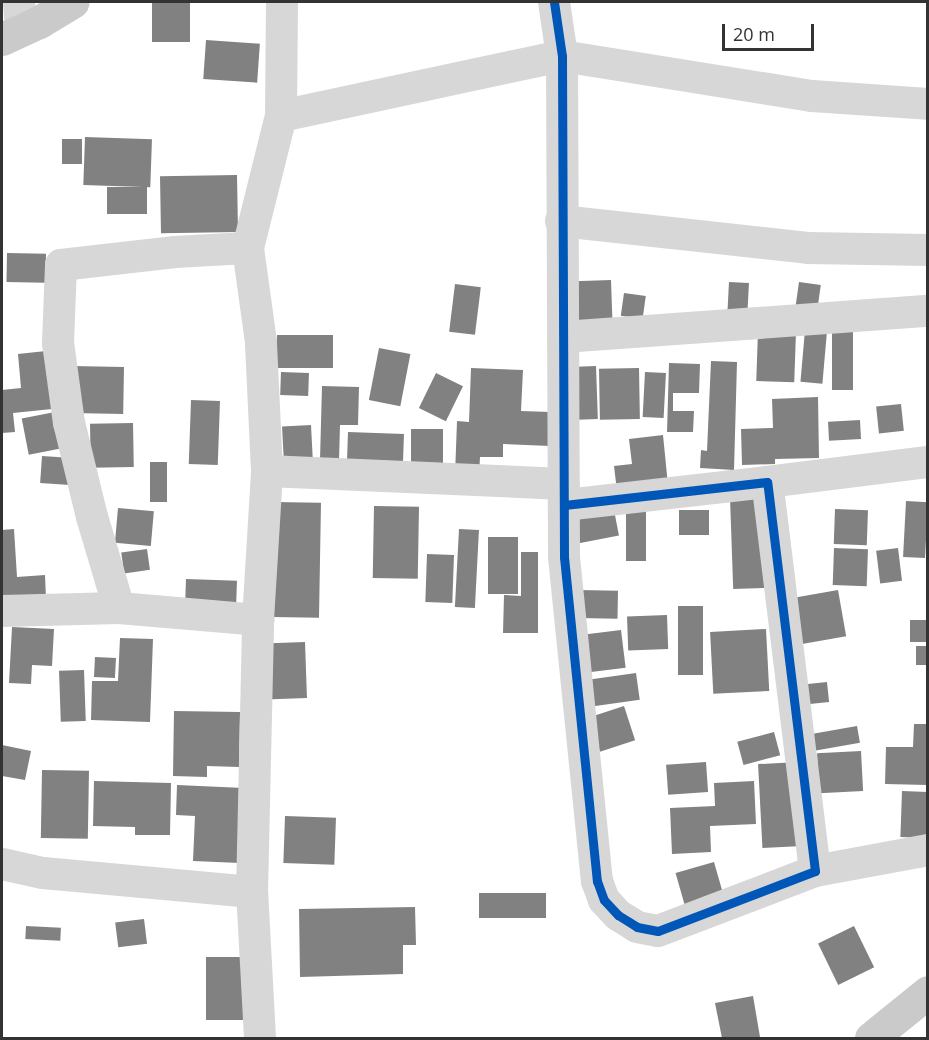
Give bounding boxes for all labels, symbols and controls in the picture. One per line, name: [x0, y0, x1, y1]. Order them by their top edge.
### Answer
scale bar: [725, 12, 816, 50]
text: 20 m: [733, 22, 775, 46]

